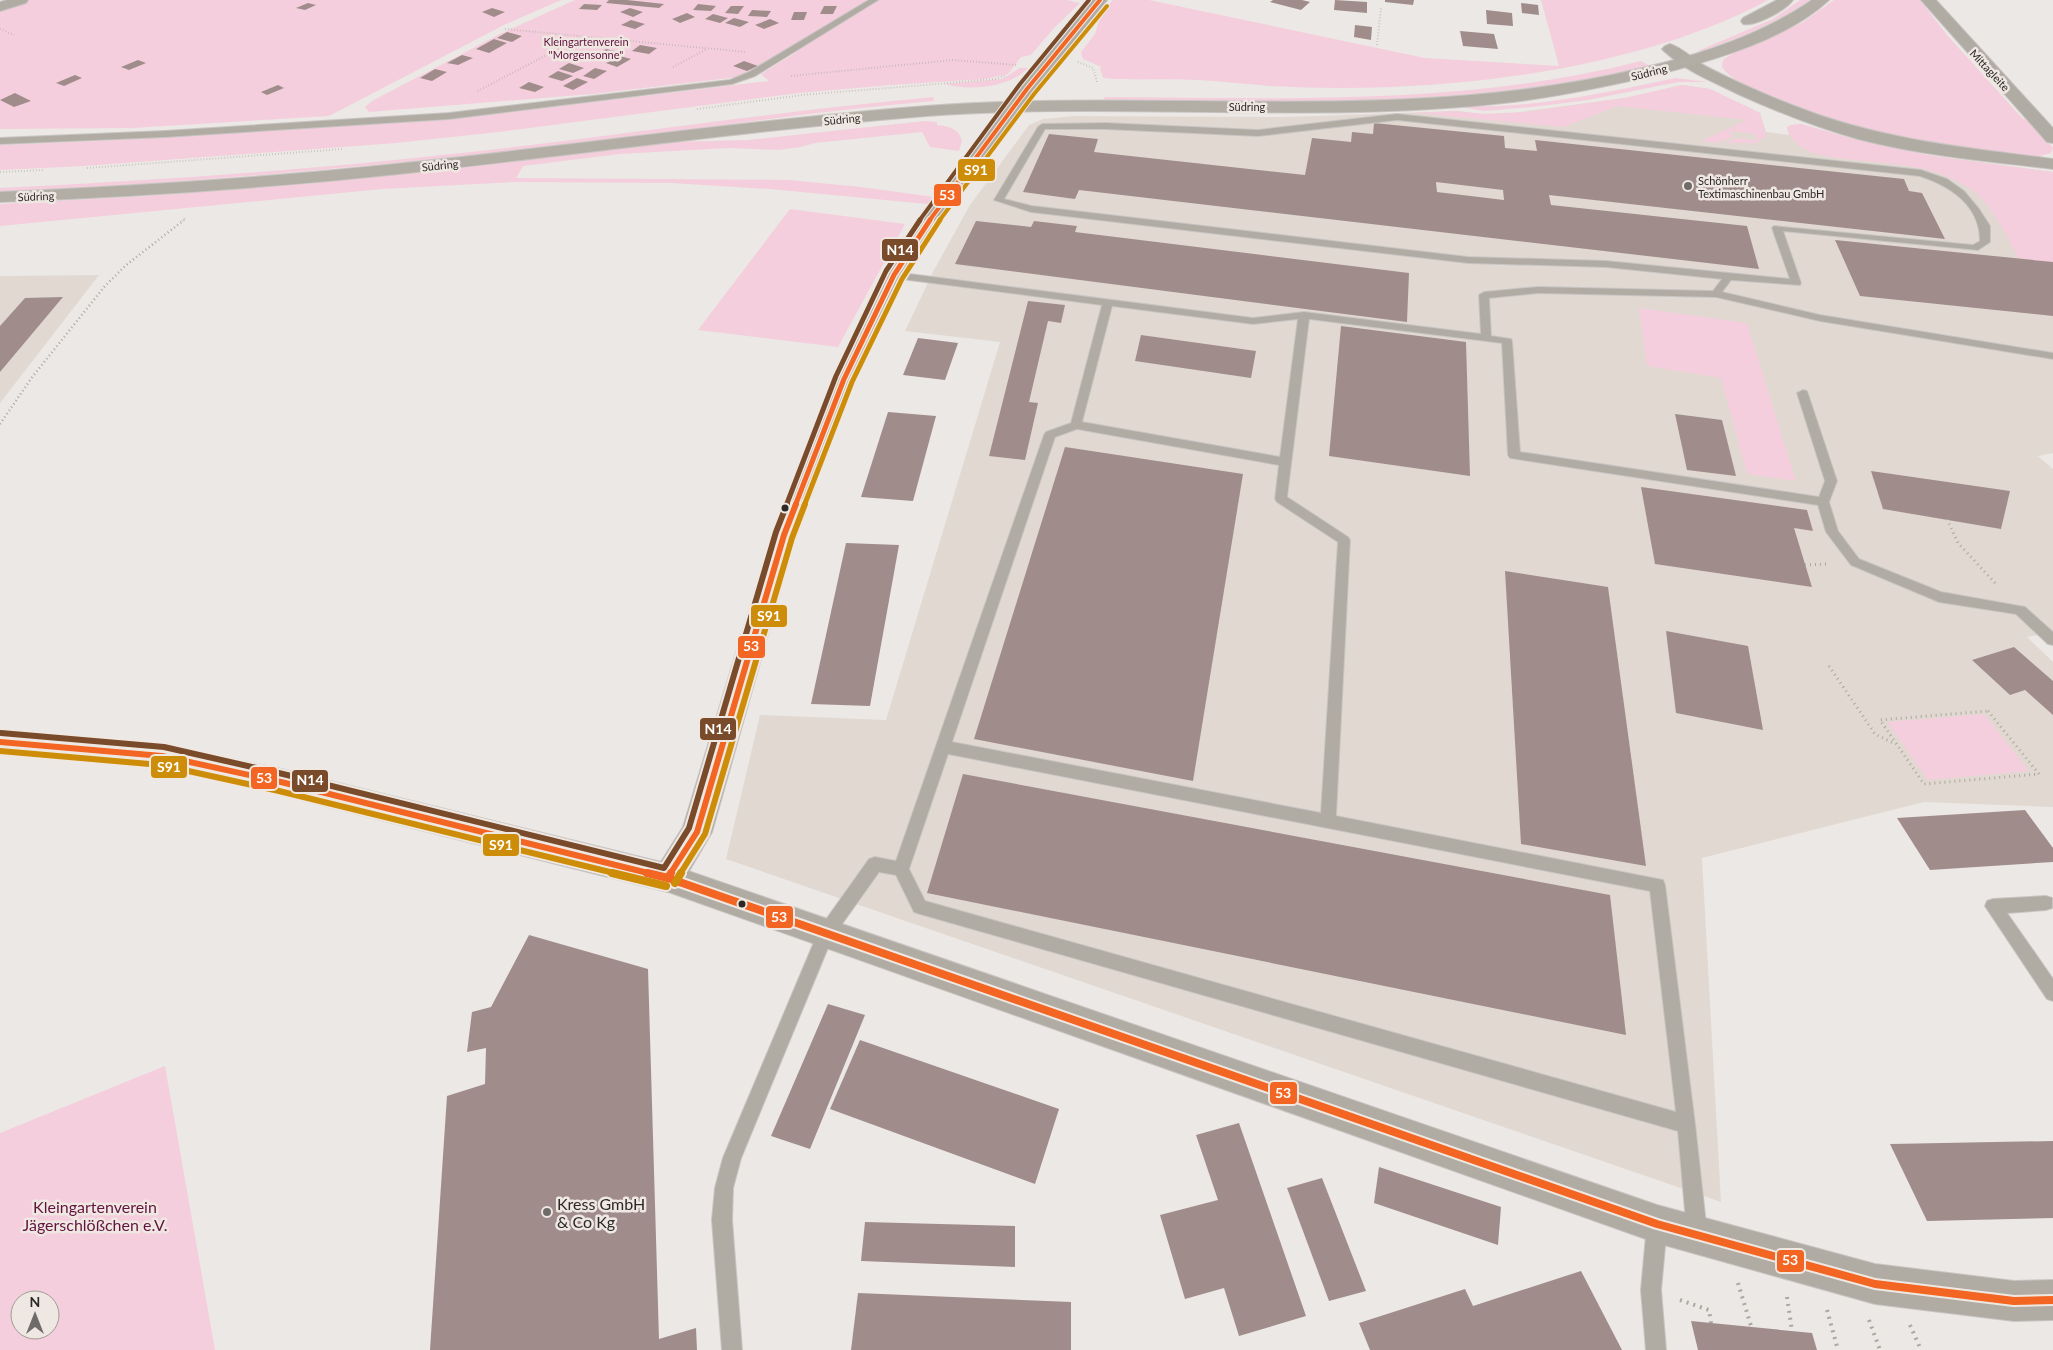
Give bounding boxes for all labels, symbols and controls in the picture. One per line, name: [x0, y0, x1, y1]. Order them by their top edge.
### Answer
park label: Kleingartenverein "Morgensonne": [543, 35, 629, 61]
street label: Mittagleite: [1967, 46, 2013, 94]
street label: Südring: [1630, 61, 1669, 83]
street label: Südring: [1229, 100, 1266, 113]
street label: Südring: [823, 111, 861, 127]
street label: Südring: [421, 157, 459, 173]
line badge: S91: [957, 158, 996, 182]
text: S91: [964, 161, 988, 178]
place label: Schönherr Textimaschinenbau GmbH: [1698, 174, 1825, 200]
marker: Schönherr Textimaschinenbau GmbH: [1682, 180, 1694, 192]
line badge: 53: [933, 183, 962, 207]
text: 53: [939, 186, 955, 203]
street label: Südring: [17, 189, 55, 203]
line badge: N14: [881, 238, 919, 262]
text: N14: [886, 241, 914, 258]
unlabelled marker: [780, 503, 790, 513]
line badge: S91: [750, 604, 788, 628]
text: S91: [757, 607, 781, 624]
line badge: 53: [737, 635, 766, 659]
text: 53: [743, 637, 759, 654]
line badge: N14: [699, 717, 737, 741]
text: N14: [704, 720, 732, 737]
line badge: S91: [150, 755, 188, 779]
text: S91: [157, 758, 181, 775]
line badge: 53: [250, 766, 278, 790]
text: 53: [256, 769, 272, 786]
line badge: N14: [291, 769, 329, 793]
text: N14: [296, 771, 324, 788]
line badge: S91: [482, 833, 520, 857]
text: S91: [489, 836, 513, 853]
unlabelled marker: [737, 899, 747, 909]
line badge: 53: [765, 905, 794, 929]
text: 53: [771, 908, 787, 925]
line badge: 53: [1269, 1081, 1298, 1105]
text: 53: [1275, 1084, 1291, 1101]
place label: Kress GmbH & Co Kg: [557, 1194, 645, 1231]
park label: Kleingartenverein Jägerschlößchen e.V.: [23, 1197, 167, 1234]
marker: Kress GmbH & Co Kg: [541, 1206, 553, 1218]
line badge: 53: [1776, 1249, 1805, 1273]
text: 53: [1782, 1251, 1798, 1268]
north arrow: [10, 1290, 60, 1340]
text: N: [30, 1293, 40, 1310]

